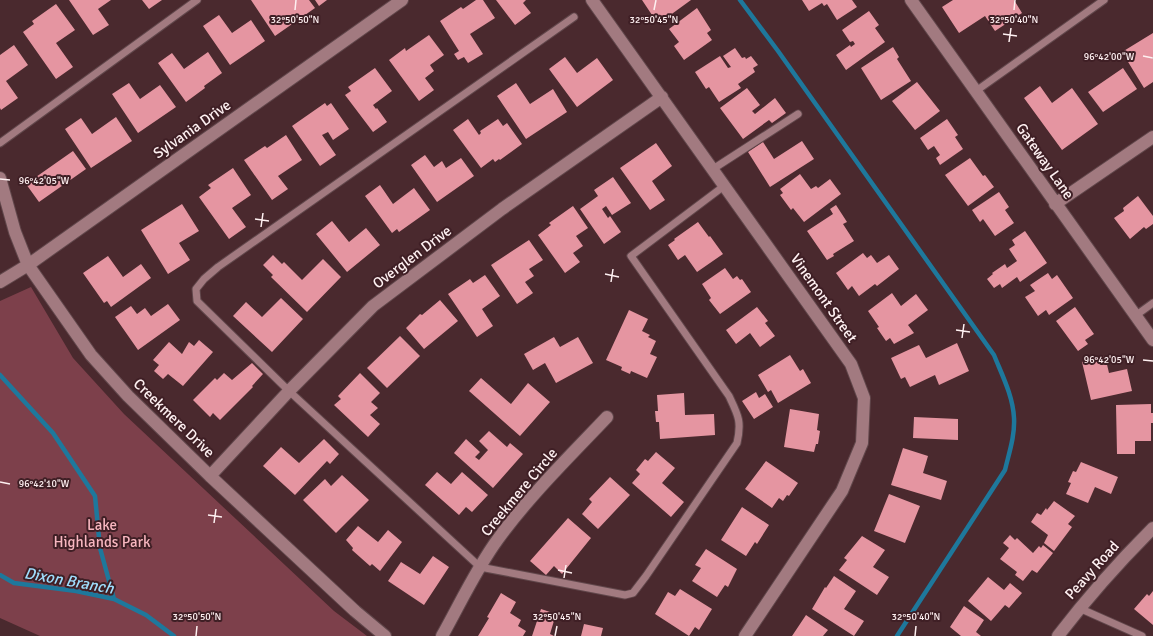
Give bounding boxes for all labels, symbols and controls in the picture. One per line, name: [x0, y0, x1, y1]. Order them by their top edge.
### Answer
text: 32°50'50"N: [271, 14, 319, 26]
text: 32°50'45"N: [630, 14, 678, 26]
text: 32°50'40"N: [990, 14, 1038, 26]
text: 96°42'00"W: [1084, 51, 1135, 63]
street label: Sylvania Drive: [150, 96, 234, 162]
street label: Gateway Lane: [1012, 119, 1078, 203]
text: 96°42'05"W: [19, 175, 70, 187]
street label: Overglen Drive: [369, 221, 455, 293]
street label: Vinemont Street: [787, 250, 861, 346]
text: 96°42'05"W: [1084, 354, 1135, 366]
street label: Creekmere Drive: [130, 375, 218, 461]
street label: Creekmere Circle: [477, 444, 561, 540]
text: 96°42'10"W: [19, 478, 70, 490]
park label: Lake Highlands Park: [53, 516, 151, 551]
street label: Peavy Road: [1061, 537, 1123, 603]
water label: Dixon Branch: [23, 563, 116, 599]
text: 32°50'50"N: [173, 611, 221, 623]
text: 32°50'45"N: [533, 611, 581, 623]
text: 32°50'40"N: [892, 611, 940, 623]

